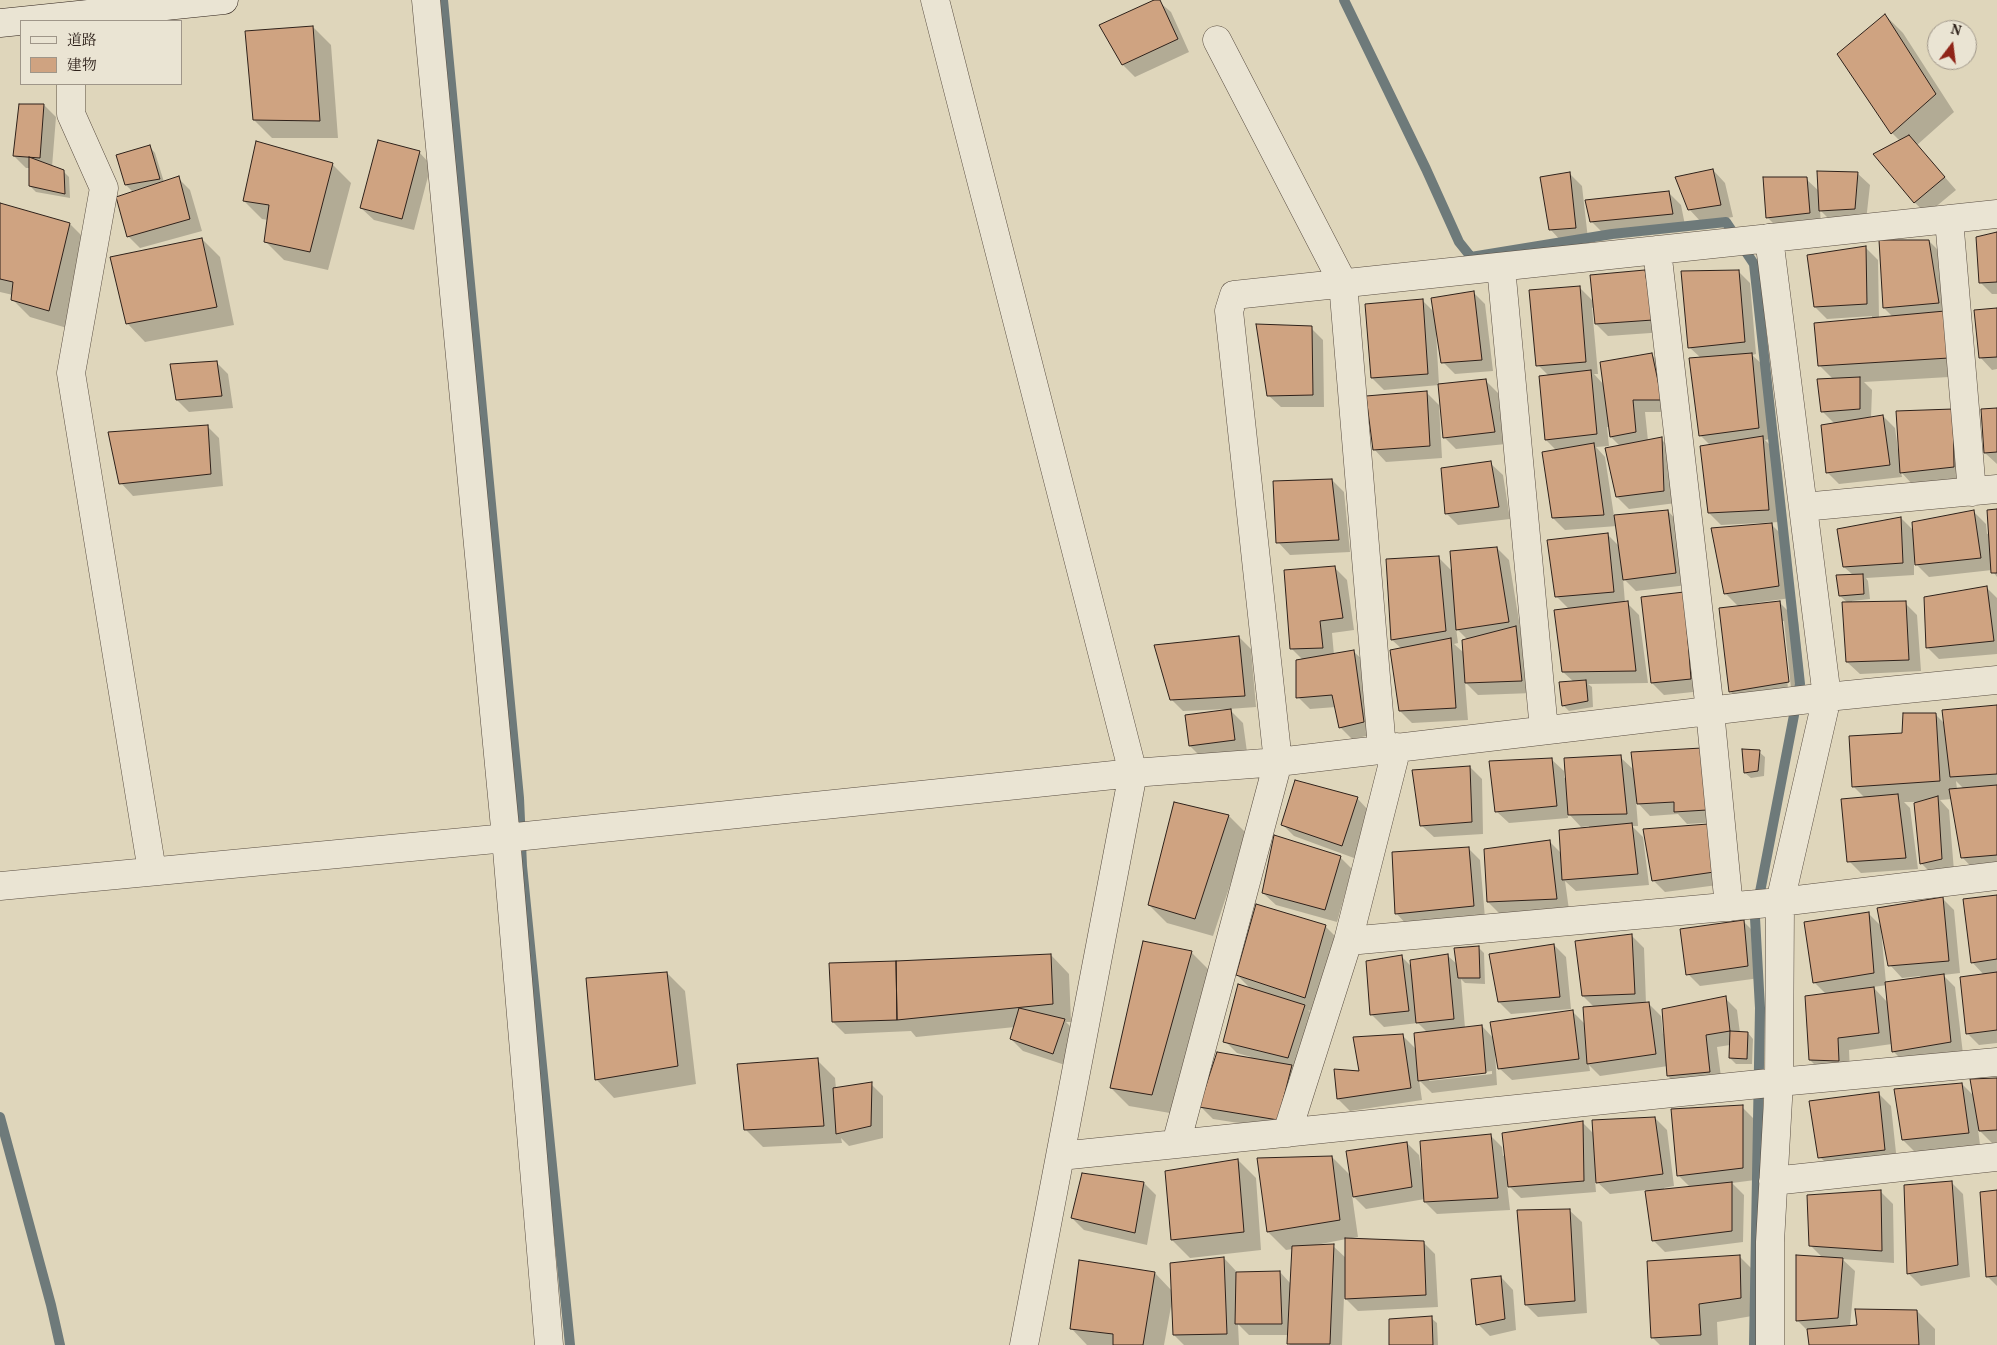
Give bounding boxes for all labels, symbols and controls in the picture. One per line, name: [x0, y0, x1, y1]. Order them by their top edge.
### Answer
legend: [20, 20, 182, 85]
north arrow: [1927, 20, 1977, 70]
text: N: [1948, 20, 1963, 41]
text: 道路: [67, 31, 97, 52]
text: 建物: [67, 56, 97, 77]

